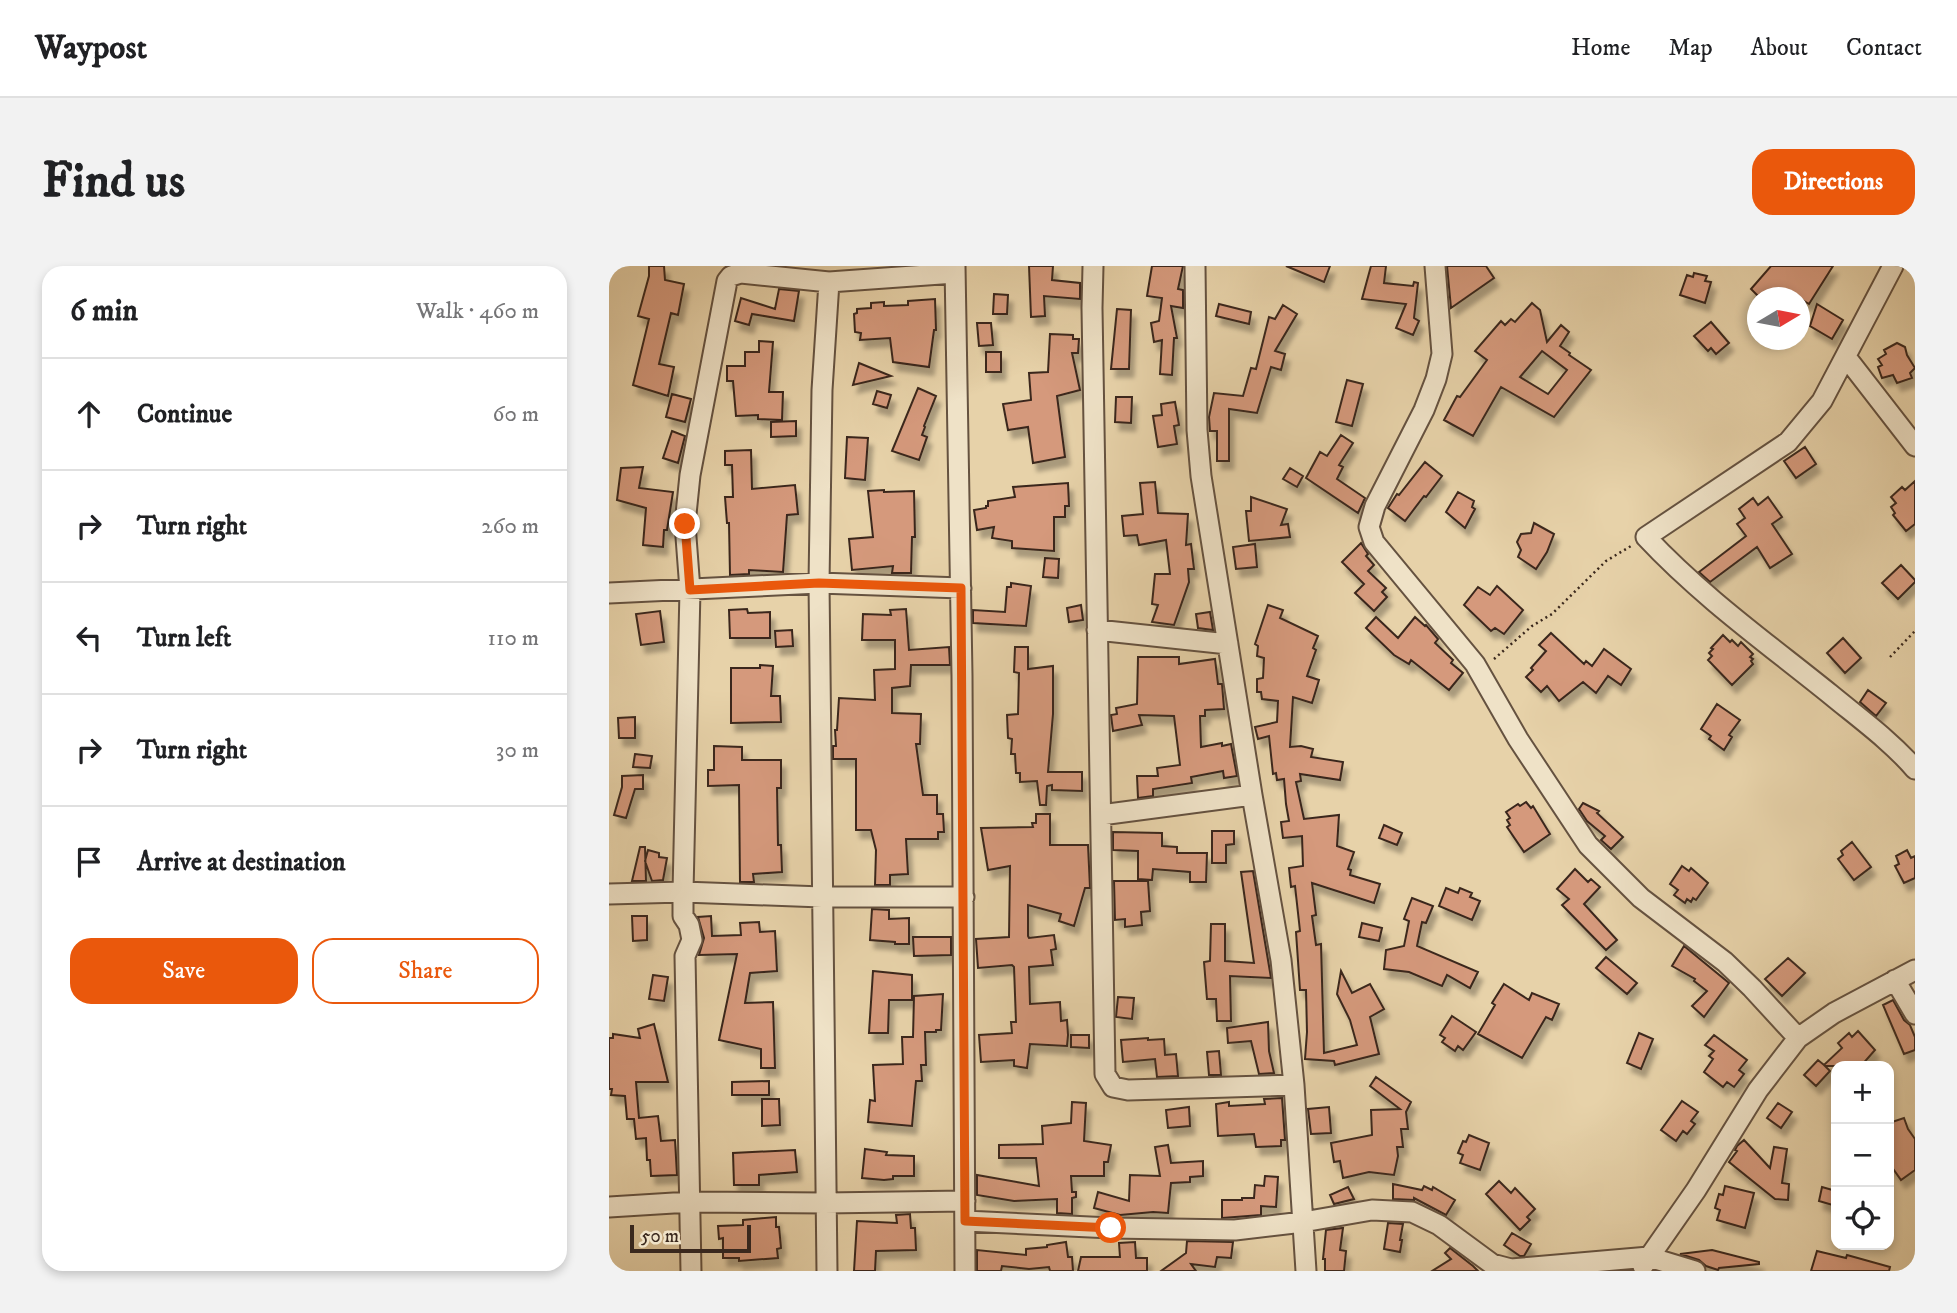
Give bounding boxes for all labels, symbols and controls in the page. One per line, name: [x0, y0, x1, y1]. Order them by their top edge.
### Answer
text: Waypost: [35, 28, 147, 69]
text: Home: [1571, 33, 1630, 63]
text: Map: [1668, 33, 1713, 63]
text: About: [1751, 33, 1808, 63]
text: Contact: [1846, 33, 1922, 63]
button: Directions: [1752, 149, 1915, 215]
text: Find us: [42, 151, 185, 213]
north arrow: [1747, 287, 1810, 350]
text: 6 min: [70, 293, 138, 330]
text: Walk · 460 m: [416, 297, 539, 326]
icon: ahead: [70, 395, 108, 433]
text: Continue: [137, 398, 232, 431]
text: 60 m: [492, 400, 539, 429]
icon: right: [70, 507, 108, 545]
route end: [669, 508, 700, 539]
text: Turn right: [137, 510, 247, 543]
text: 260 m: [481, 512, 539, 541]
icon: left: [70, 619, 108, 657]
text: Turn left: [137, 622, 231, 655]
text: 110 m: [488, 624, 539, 653]
icon: right: [70, 731, 108, 769]
text: Turn right: [137, 734, 247, 767]
text: 30 m: [496, 736, 539, 765]
icon: arrive: [70, 843, 108, 881]
text: Arrive at destination: [137, 846, 346, 879]
button: Save: [70, 938, 298, 1004]
button: Share: [312, 938, 539, 1004]
map controls: [1831, 1061, 1894, 1250]
button: +: [1831, 1061, 1894, 1124]
button: −: [1831, 1124, 1894, 1187]
button: locate: [1831, 1187, 1894, 1250]
route start: [1095, 1212, 1126, 1243]
scale bar: [630, 1222, 751, 1254]
text: 50 m: [641, 1225, 679, 1248]

